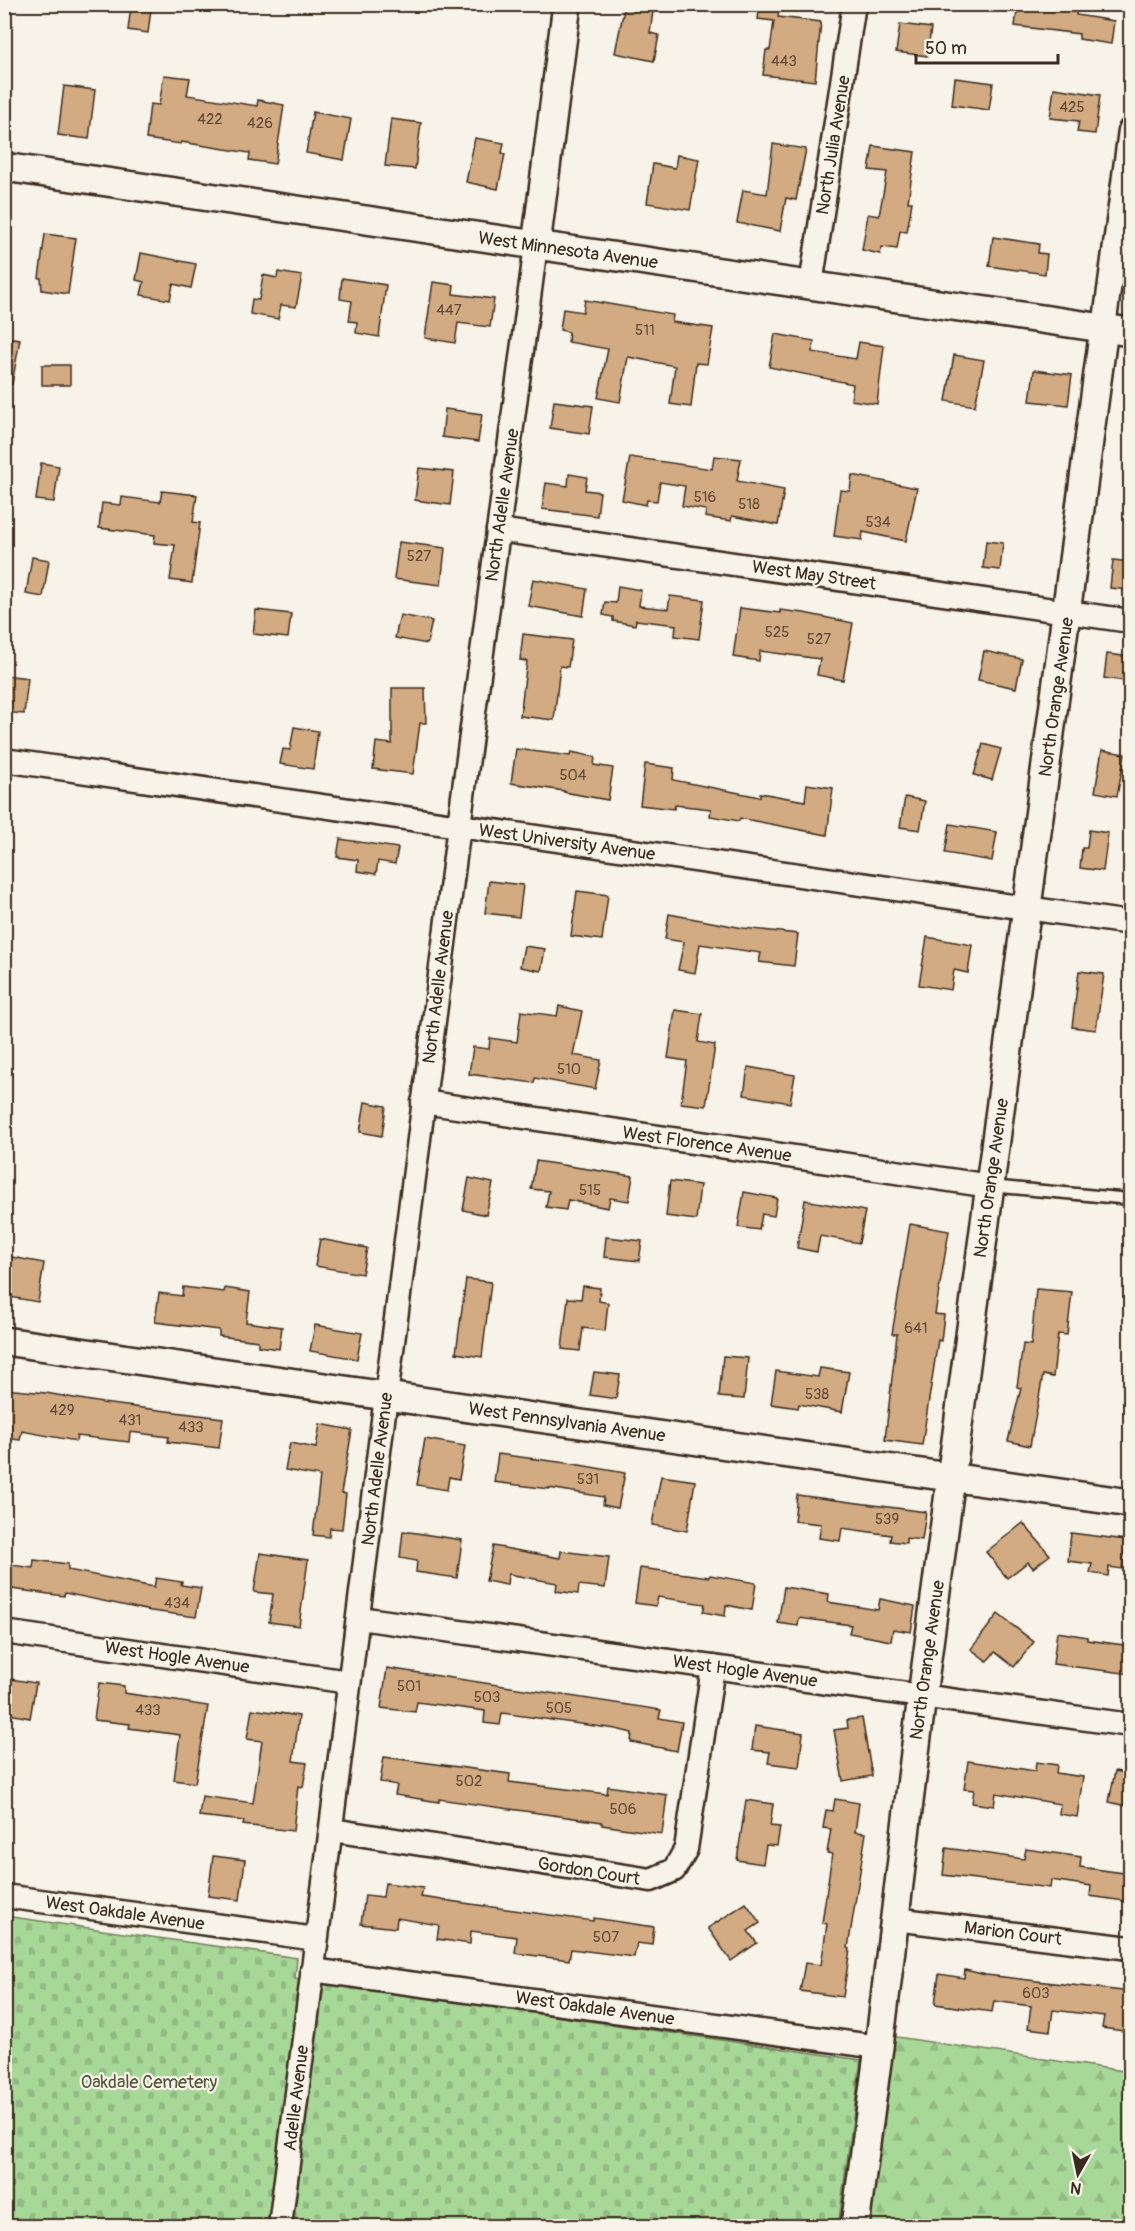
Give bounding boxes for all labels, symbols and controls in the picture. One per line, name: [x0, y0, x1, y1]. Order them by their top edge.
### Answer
scale bar: [916, 27, 1058, 65]
text: 50 m: [925, 37, 967, 60]
house number: 443: [771, 52, 797, 71]
street label: North Julia Avenue: [811, 74, 856, 216]
house number: 425: [1059, 98, 1085, 117]
house number: 422: [197, 110, 223, 129]
house number: 426: [247, 114, 273, 133]
street label: West Minnesota Avenue: [477, 226, 659, 275]
house number: 447: [436, 301, 462, 320]
house number: 511: [635, 321, 655, 340]
street label: North Adelle Avenue: [480, 427, 525, 583]
house number: 516: [694, 488, 716, 507]
house number: 518: [738, 495, 760, 514]
house number: 534: [865, 513, 891, 532]
house number: 527: [407, 547, 431, 566]
street label: West May Street: [750, 555, 878, 596]
street label: North Orange Avenue: [1034, 616, 1079, 778]
house number: 525: [765, 623, 789, 642]
house number: 527: [807, 630, 831, 649]
house number: 504: [559, 766, 587, 785]
street label: West University Avenue: [477, 819, 657, 866]
street label: North Adelle Avenue: [418, 909, 459, 1065]
house number: 510: [557, 1060, 581, 1079]
street label: North Orange Avenue: [969, 1097, 1014, 1259]
street label: West Florence Avenue: [621, 1121, 793, 1168]
house number: 515: [579, 1181, 601, 1200]
house number: 641: [904, 1319, 928, 1338]
house number: 538: [805, 1385, 829, 1404]
street label: North Adelle Avenue: [357, 1391, 398, 1547]
street label: West Pennsylvania Avenue: [467, 1397, 667, 1448]
house number: 429: [50, 1401, 74, 1420]
house number: 431: [119, 1411, 141, 1430]
house number: 433: [178, 1418, 204, 1437]
house number: 531: [577, 1470, 599, 1489]
house number: 539: [875, 1510, 899, 1529]
street label: North Orange Avenue: [905, 1579, 950, 1741]
house number: 434: [164, 1594, 190, 1613]
street label: West Hogle Avenue: [103, 1636, 251, 1679]
street label: West Hogle Avenue: [671, 1650, 819, 1693]
house number: 501: [397, 1677, 421, 1696]
house number: 503: [474, 1688, 500, 1707]
house number: 505: [546, 1699, 572, 1718]
house number: 433: [135, 1701, 161, 1720]
house number: 502: [456, 1772, 482, 1791]
house number: 506: [609, 1800, 637, 1819]
street label: Gordon Court: [536, 1852, 642, 1891]
street label: West Oakdale Avenue: [44, 1891, 206, 1936]
street label: Marion Court: [963, 1916, 1064, 1951]
house number: 507: [593, 1928, 619, 1947]
house number: 603: [1022, 1984, 1050, 2003]
street label: West Oakdale Avenue: [514, 1986, 676, 2031]
street label: Adelle Avenue: [279, 2044, 314, 2152]
park label: Oakdale Cemetery: [81, 2071, 218, 2094]
north arrow: [1048, 2144, 1108, 2204]
text: N: [1069, 2177, 1083, 2199]

